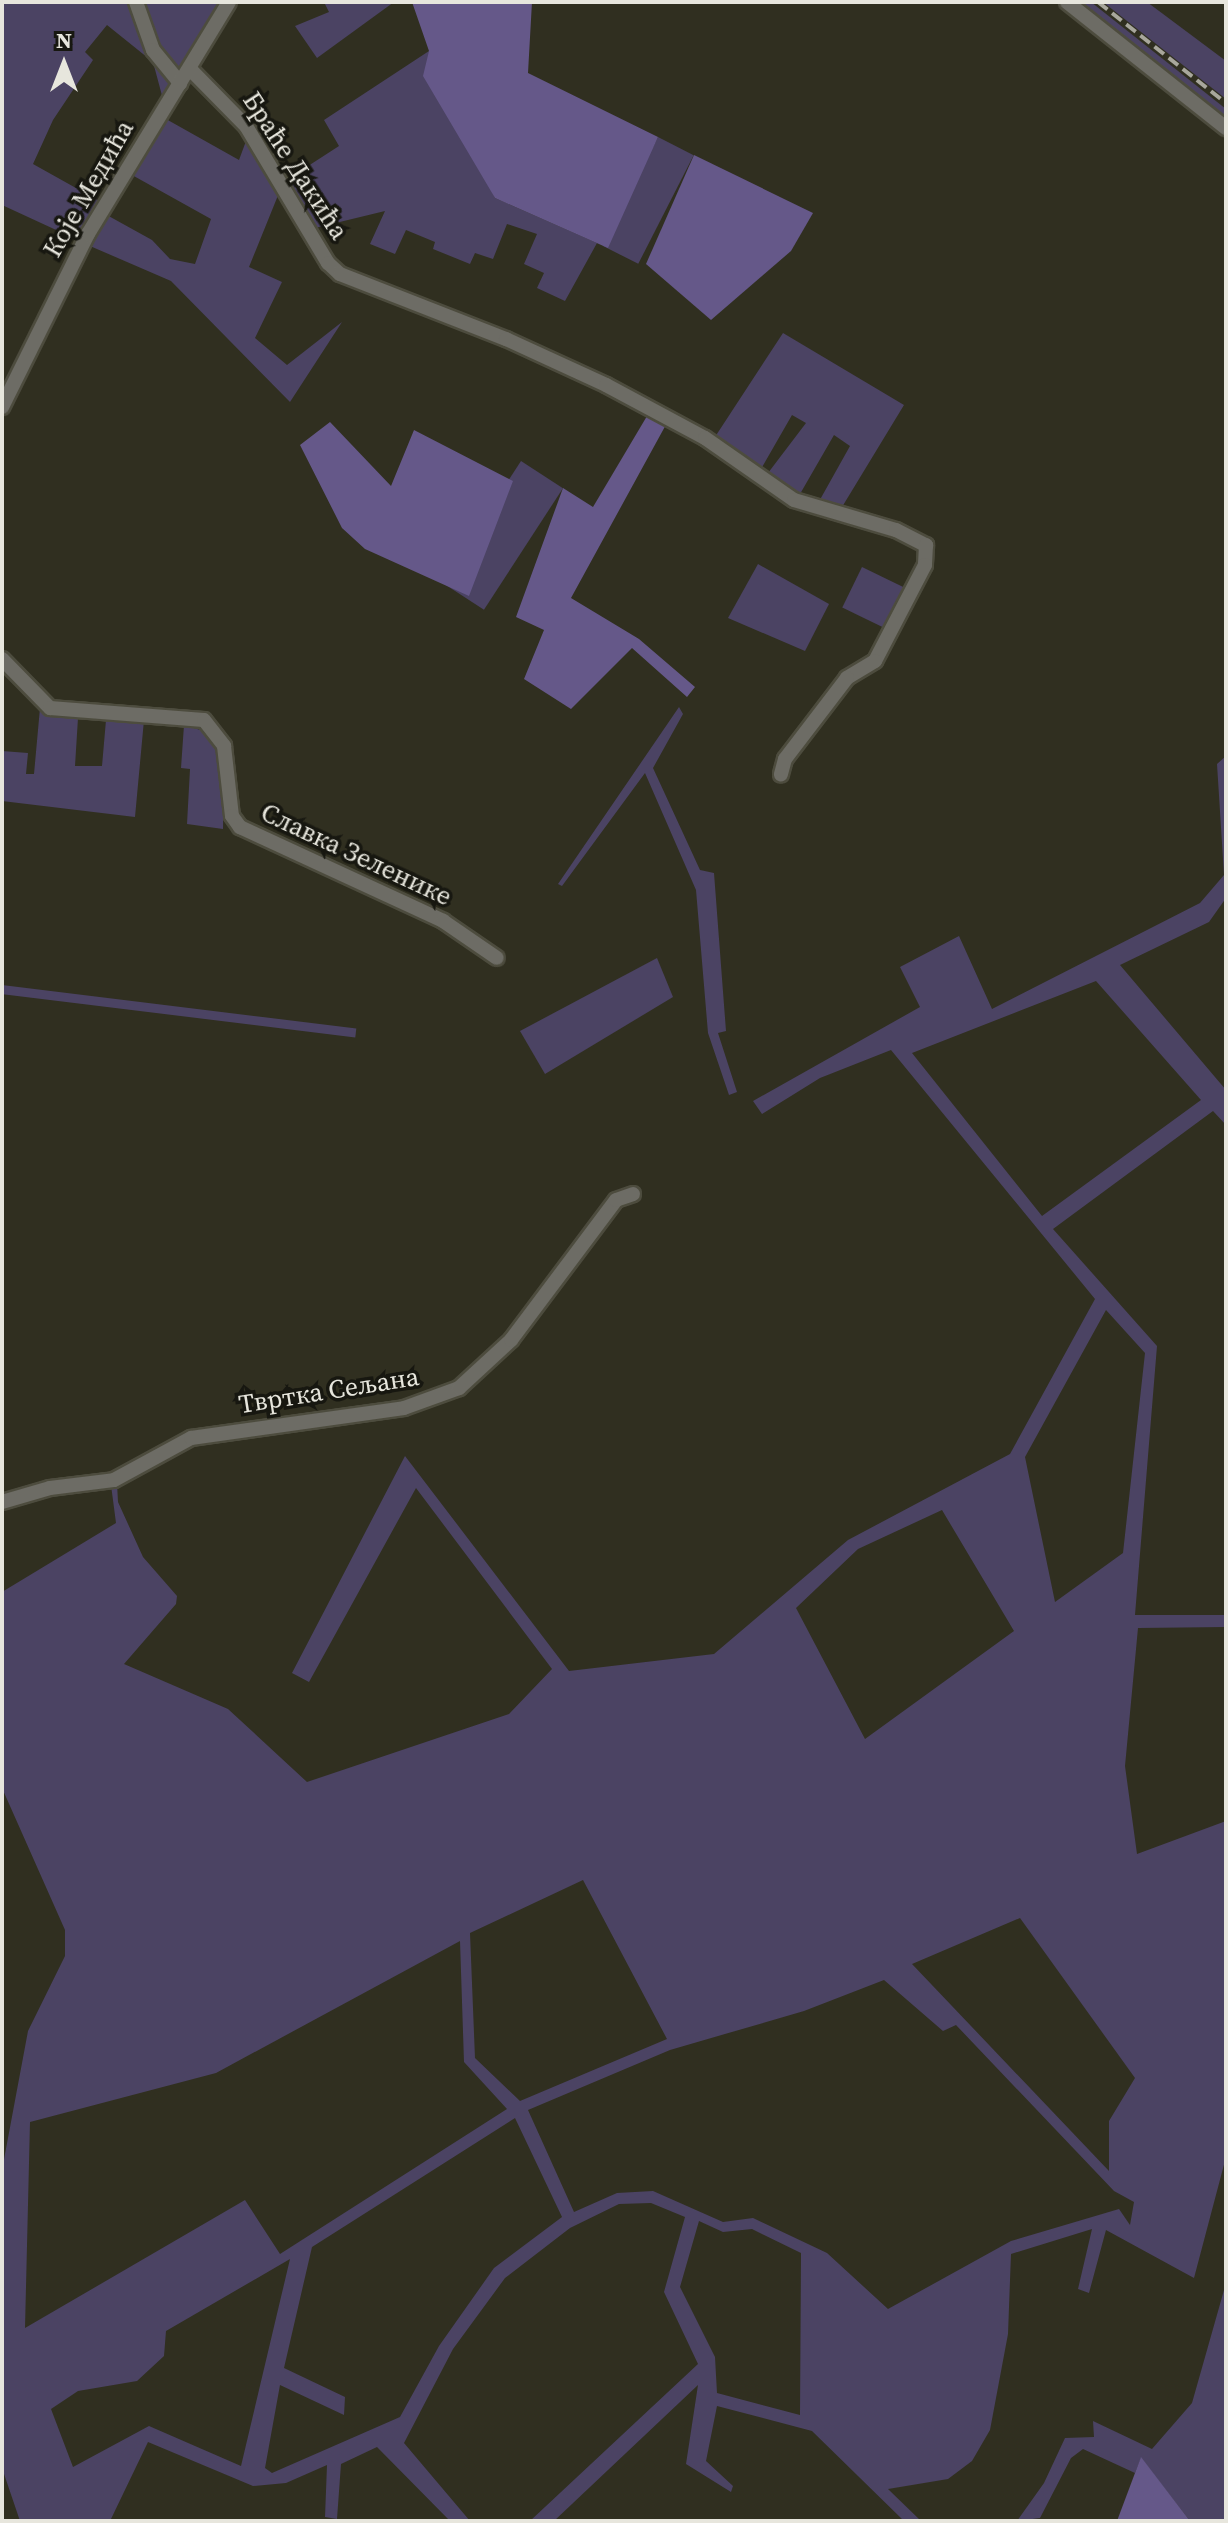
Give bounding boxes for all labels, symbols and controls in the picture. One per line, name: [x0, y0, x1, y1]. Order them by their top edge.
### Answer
north arrow: [24, 24, 104, 104]
text: N: [56, 25, 72, 55]
street label: Браће Дакића: [236, 86, 354, 246]
street label: Које Медића: [37, 115, 141, 263]
street label: Славка Зеленике: [256, 797, 456, 913]
street label: Твртка Сељана: [237, 1361, 421, 1421]

